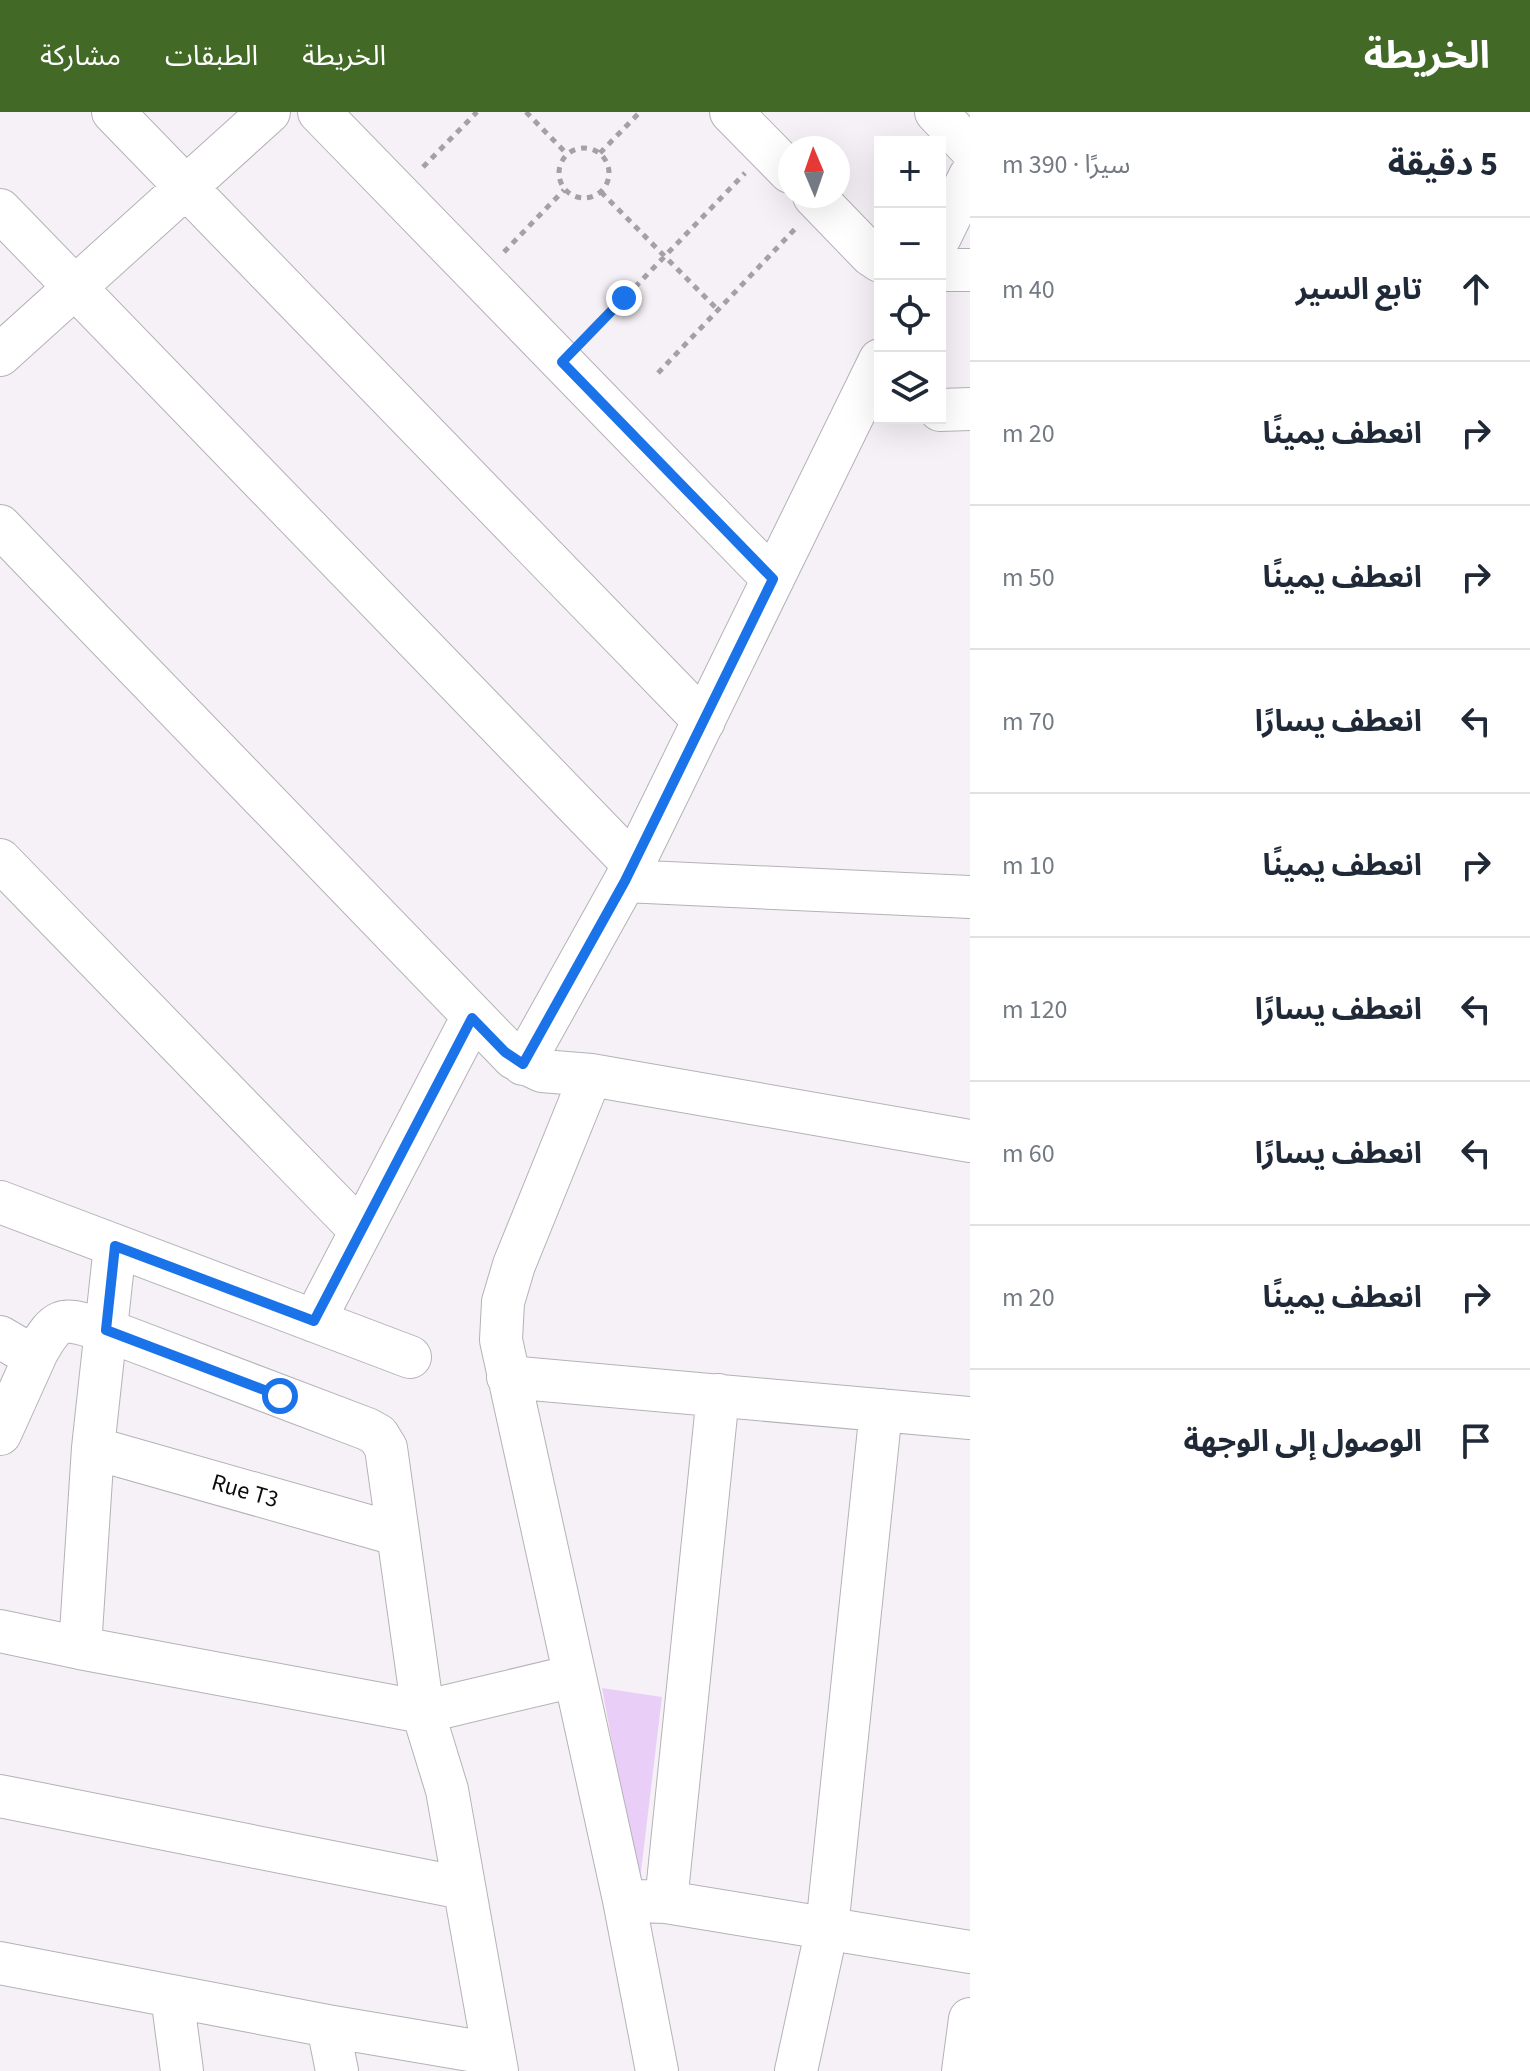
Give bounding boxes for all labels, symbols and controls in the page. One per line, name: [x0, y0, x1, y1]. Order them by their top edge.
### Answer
text: الخريطة: [1364, 29, 1490, 83]
text: مشاركة: [40, 36, 121, 76]
text: الطبقات: [165, 36, 258, 76]
text: الخريطة: [302, 36, 386, 76]
north arrow: [778, 136, 850, 208]
map controls: [874, 136, 946, 424]
button: +: [874, 136, 946, 208]
text: 5 دقيقة: [1388, 140, 1498, 189]
text: سيرًا · 390 m: [1002, 146, 1130, 183]
button: −: [874, 208, 946, 280]
icon: ahead: [1454, 267, 1498, 311]
text: تابع السير: [1296, 268, 1422, 311]
text: 40 m: [1002, 271, 1055, 308]
route end: [606, 280, 642, 316]
button: locate: [874, 280, 946, 352]
button: layers: [874, 352, 946, 424]
icon: right: [1454, 411, 1498, 455]
text: انعطف يمينًا: [1263, 412, 1422, 455]
text: 20 m: [1002, 415, 1055, 452]
icon: right: [1454, 555, 1498, 599]
text: انعطف يمينًا: [1263, 556, 1422, 599]
text: 50 m: [1002, 559, 1055, 596]
icon: left: [1454, 699, 1498, 743]
text: انعطف يسارًا: [1255, 700, 1422, 743]
text: 70 m: [1002, 703, 1055, 740]
icon: right: [1454, 843, 1498, 887]
text: انعطف يمينًا: [1263, 844, 1422, 887]
text: 10 m: [1002, 847, 1055, 884]
icon: left: [1454, 987, 1498, 1031]
text: انعطف يسارًا: [1255, 988, 1422, 1031]
text: 120 m: [1002, 991, 1068, 1028]
icon: left: [1454, 1131, 1498, 1175]
text: انعطف يسارًا: [1255, 1132, 1422, 1175]
text: 60 m: [1002, 1135, 1055, 1172]
icon: right: [1454, 1275, 1498, 1319]
text: انعطف يمينًا: [1263, 1276, 1422, 1319]
text: 20 m: [1002, 1279, 1055, 1316]
route start: [262, 1378, 298, 1414]
icon: arrive: [1454, 1419, 1498, 1463]
text: الوصول إلى الوجهة: [1183, 1420, 1422, 1463]
street label: Rue T3: [207, 1465, 283, 1517]

